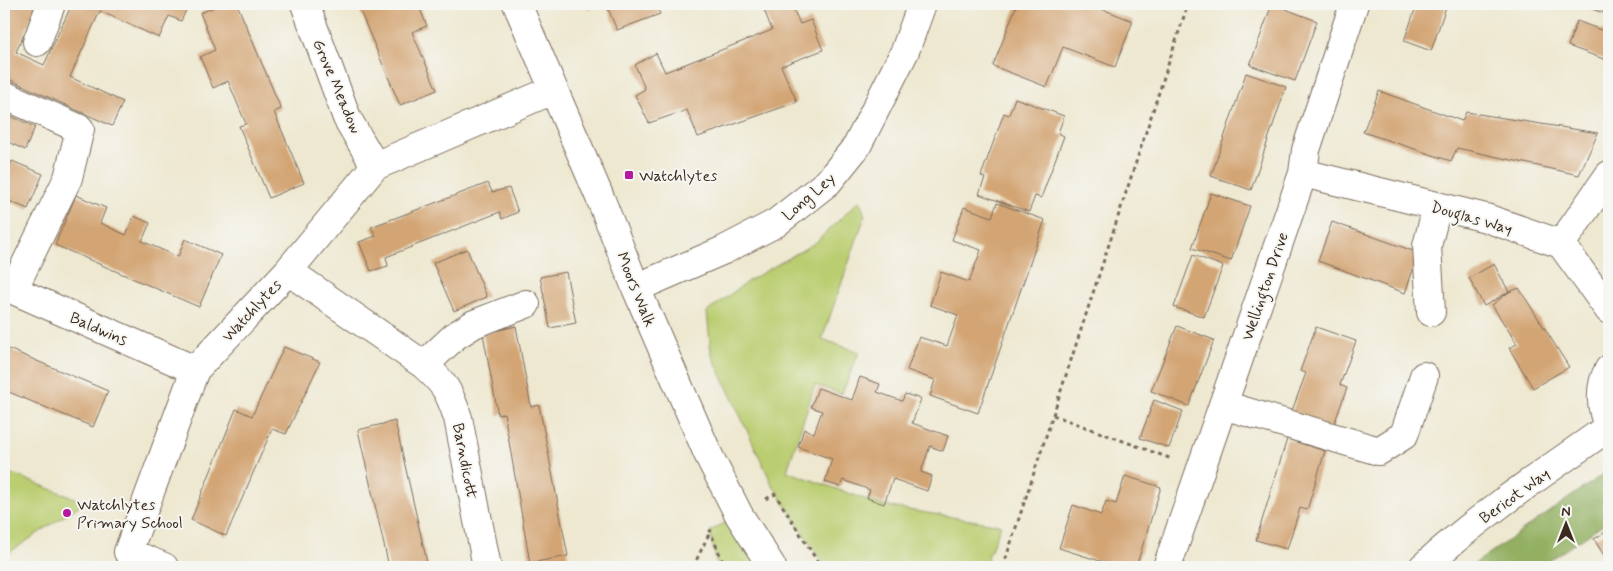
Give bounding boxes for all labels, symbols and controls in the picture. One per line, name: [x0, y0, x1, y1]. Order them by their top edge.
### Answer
street label: Grove Meadow: [307, 36, 366, 137]
place label: Watchlytes: [639, 166, 717, 187]
street label: Long Ley: [778, 168, 841, 227]
marker: Watchlytes: [623, 169, 635, 181]
street label: Douglas Way: [1428, 197, 1515, 241]
street label: Wellington Drive: [1237, 230, 1295, 344]
street label: Moors Walk: [611, 249, 660, 330]
street label: Watchlytes: [218, 275, 287, 347]
street label: Baldwins: [66, 307, 130, 351]
street label: Barndicott: [447, 421, 482, 502]
street label: Bericot Way: [1475, 464, 1554, 529]
place label: Watchlytes Primary School: [77, 495, 183, 534]
north arrow: [1540, 498, 1590, 548]
text: N: [1561, 503, 1571, 521]
marker: Watchlytes Primary School: [61, 507, 73, 519]

